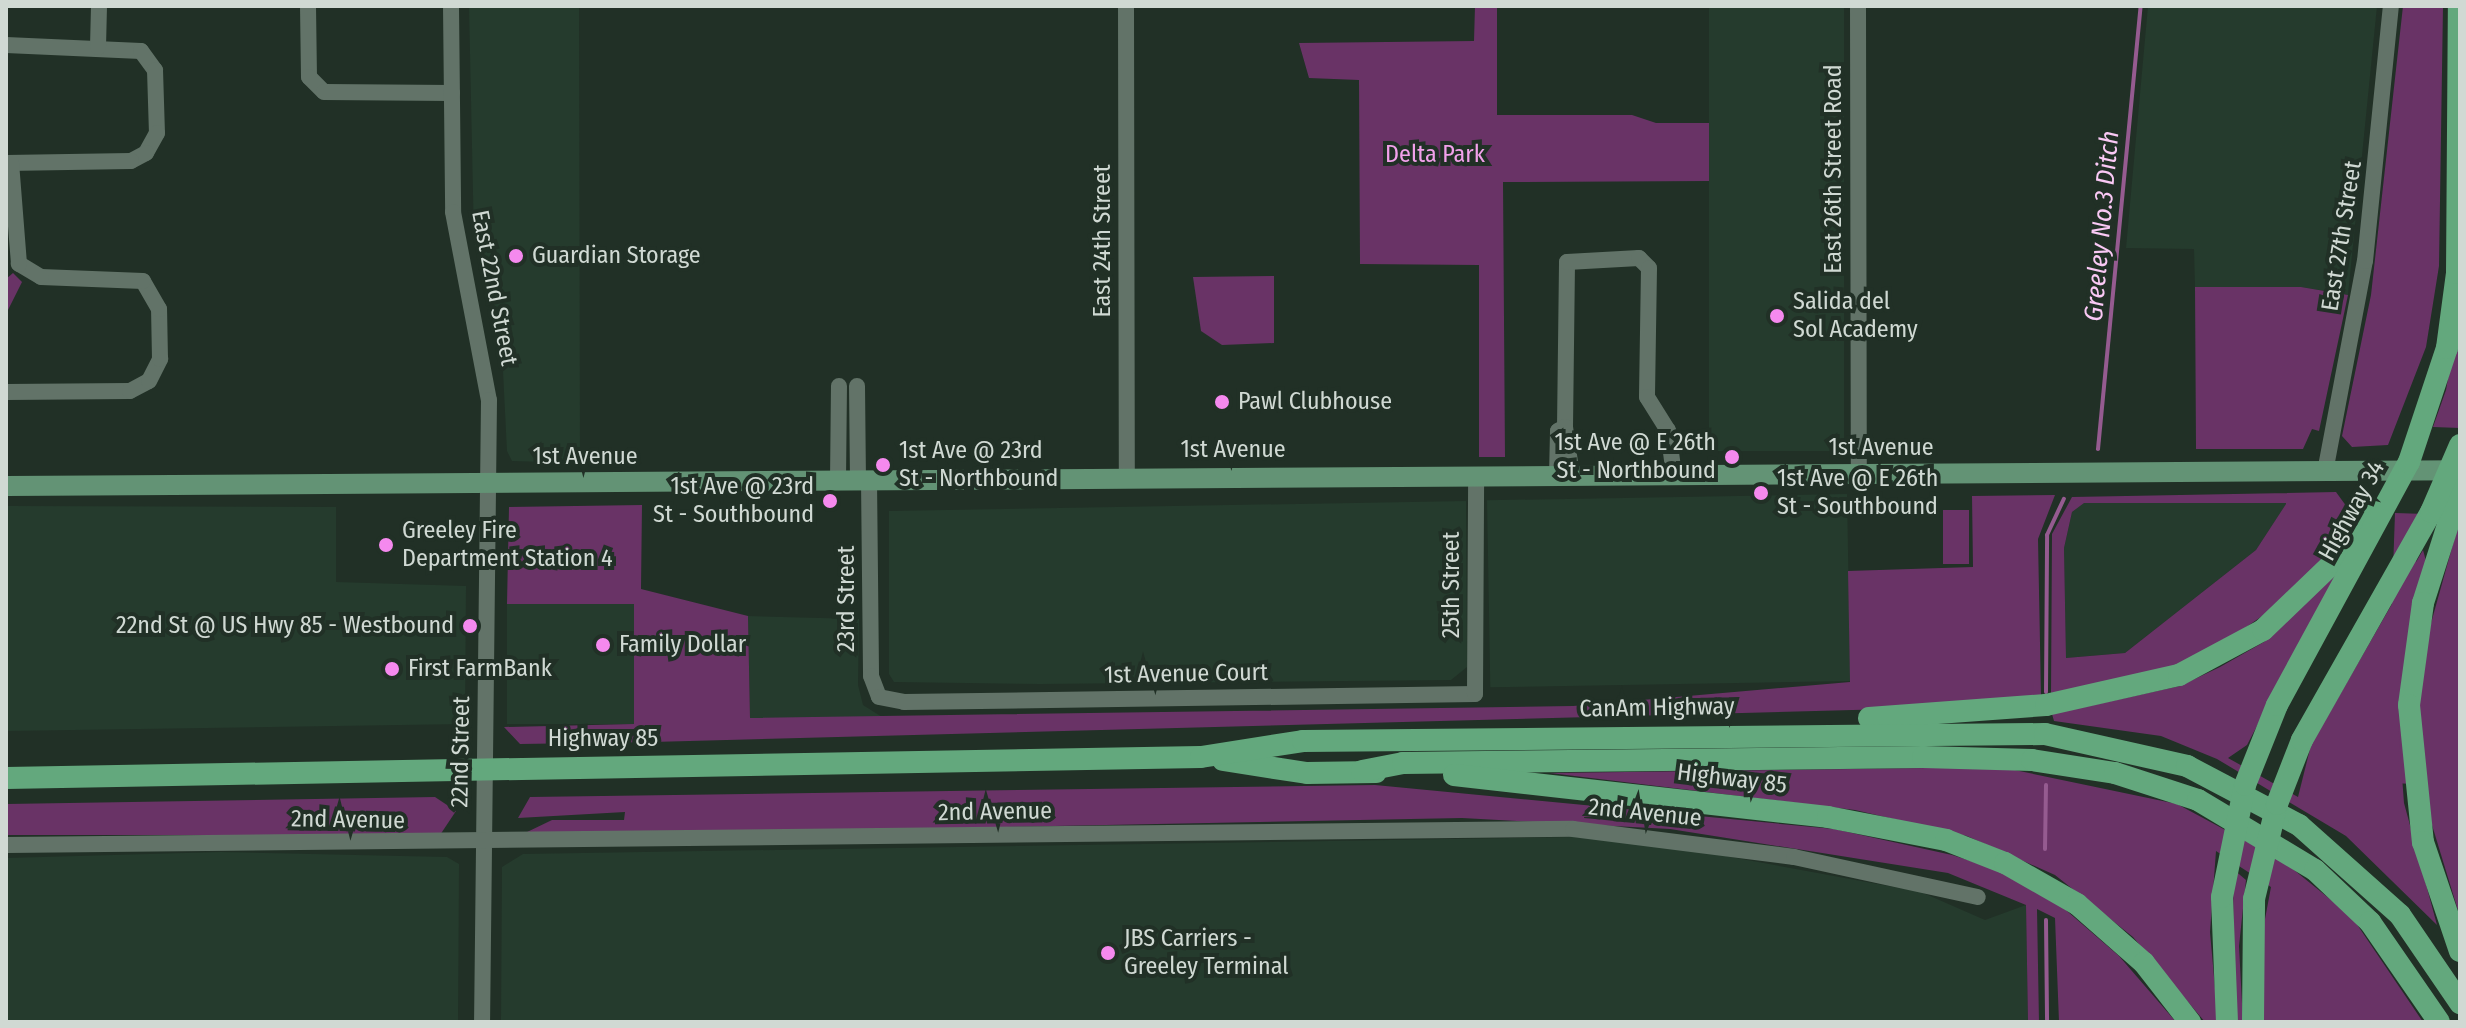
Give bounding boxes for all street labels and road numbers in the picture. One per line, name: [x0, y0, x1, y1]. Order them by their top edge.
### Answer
street label: East 26th Street Road: [1820, 64, 1848, 274]
street label: East 27th Street: [2316, 159, 2368, 313]
street label: East 24th Street: [1089, 164, 1117, 318]
street label: East 22nd Street: [465, 208, 523, 368]
street label: 1st Avenue: [1828, 434, 1934, 462]
street label: 1st Avenue: [1180, 436, 1286, 464]
street label: 1st Avenue: [532, 443, 638, 471]
street label: Highway 34: [2313, 456, 2391, 566]
street label: 25th Street: [1438, 532, 1466, 638]
street label: 23rd Street: [833, 546, 861, 652]
street label: 1st Avenue Court: [1104, 658, 1268, 690]
street label: CanAm Highway: [1579, 692, 1735, 724]
street label: 22nd Street: [446, 696, 476, 808]
street label: Highway 85: [548, 725, 658, 753]
street label: Highway 85: [1675, 758, 1789, 800]
street label: 2nd Avenue: [1587, 793, 1703, 833]
street label: 2nd Avenue: [938, 797, 1052, 827]
street label: 2nd Avenue: [291, 805, 405, 835]

